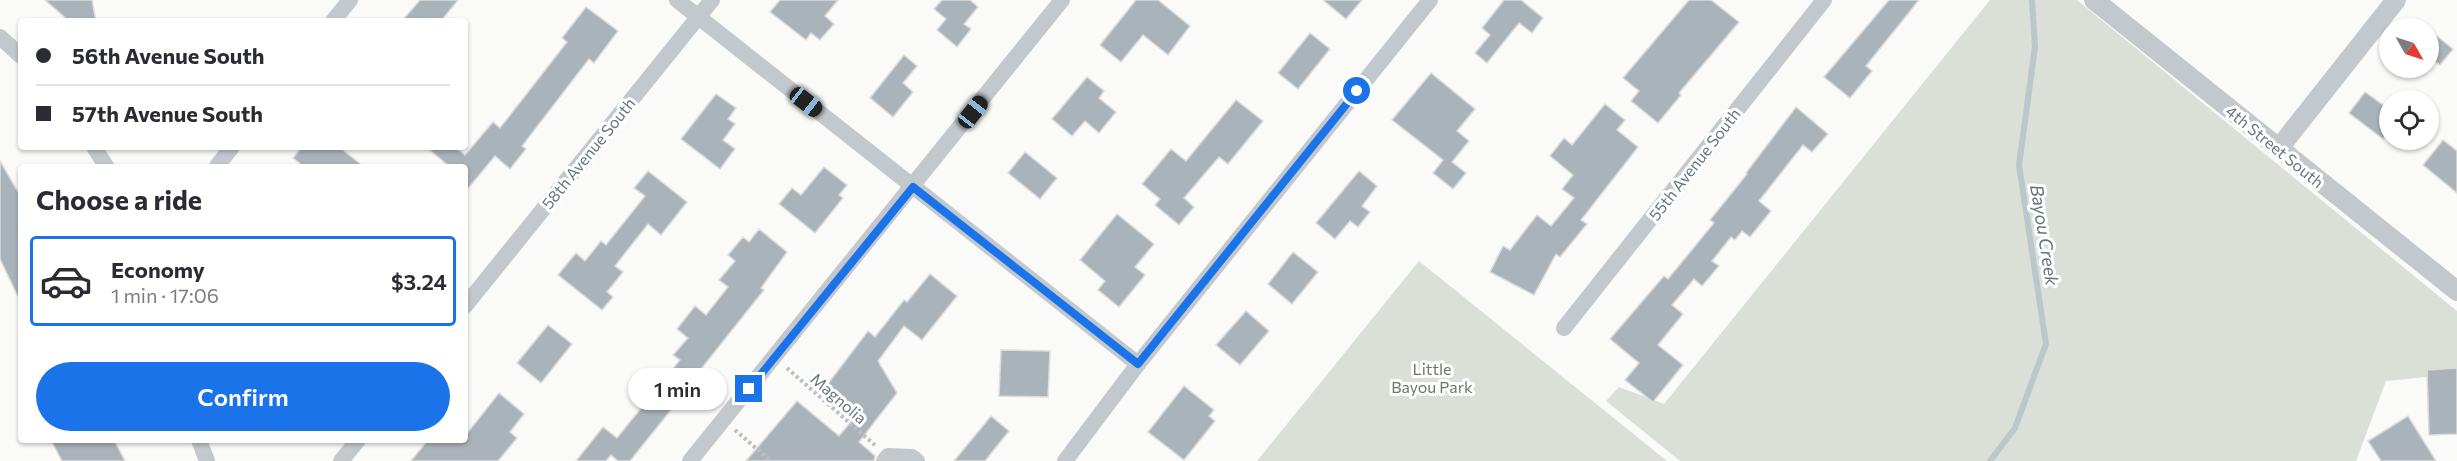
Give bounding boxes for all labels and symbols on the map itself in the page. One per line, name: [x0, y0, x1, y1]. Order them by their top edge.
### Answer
north arrow: [2379, 18, 2439, 78]
route start: [1343, 77, 1370, 104]
car: [786, 84, 826, 120]
car: [955, 92, 991, 132]
street label: 58th Avenue South: [537, 94, 639, 212]
street label: 4th Street South: [2222, 101, 2328, 191]
street label: 55th Avenue South: [1644, 104, 1744, 224]
water label: Bayou Creek: [2026, 183, 2064, 288]
park label: Little Bayou Park: [1391, 359, 1473, 396]
callout: 1 min: [629, 368, 728, 410]
street label: Magnolia: [807, 369, 871, 427]
route end: [735, 375, 762, 402]

